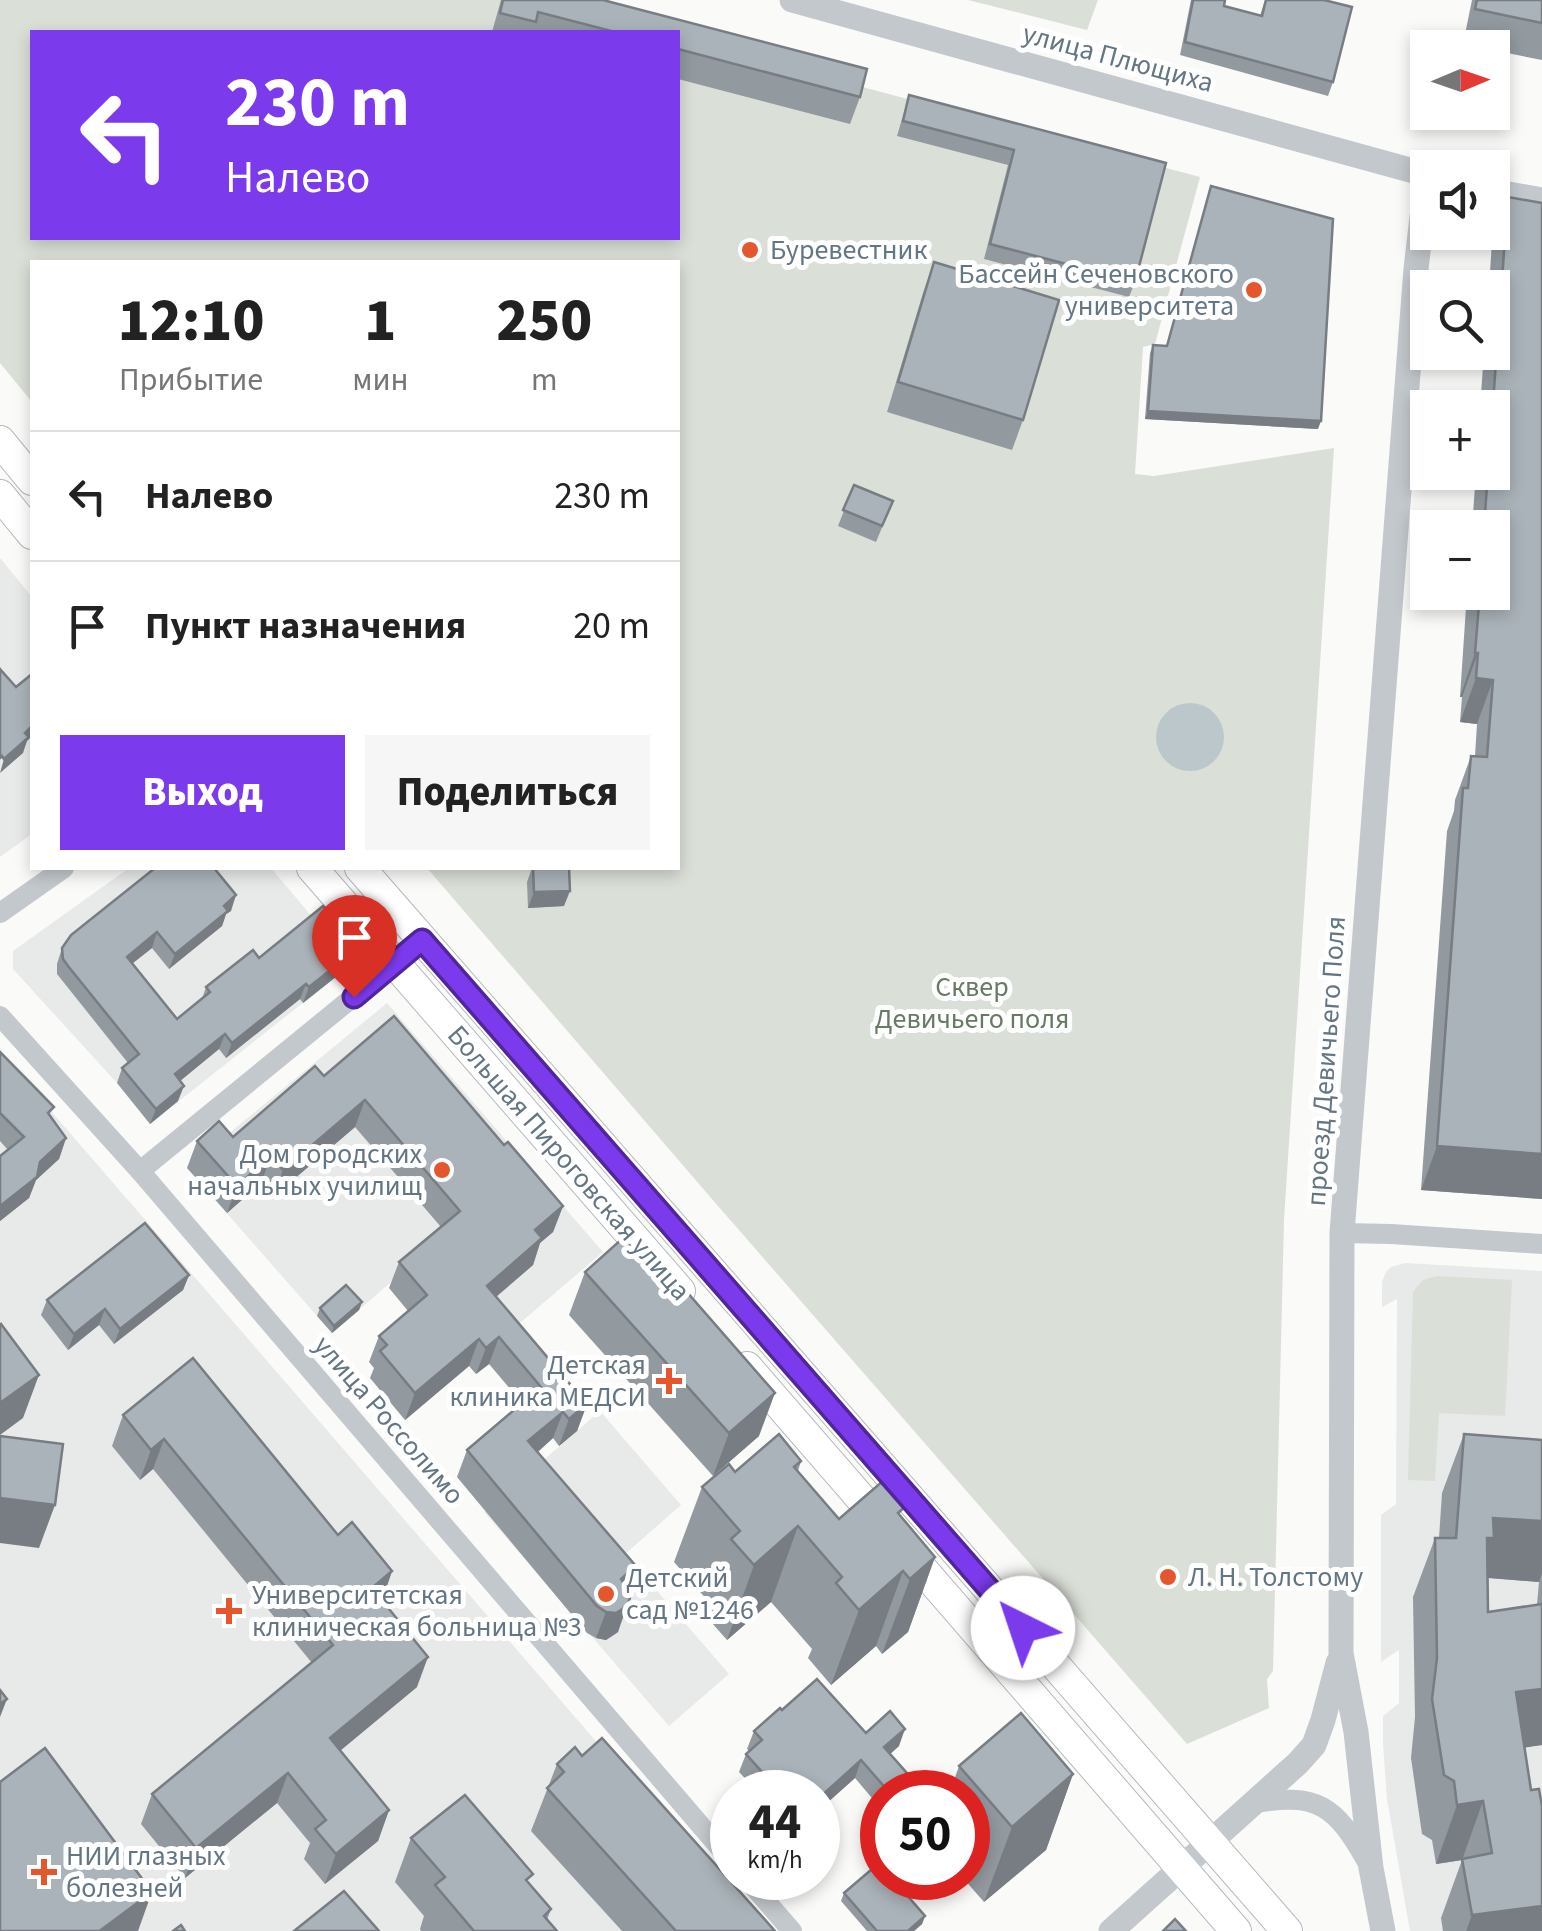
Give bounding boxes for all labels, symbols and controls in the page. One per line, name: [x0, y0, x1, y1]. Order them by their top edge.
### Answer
street label: улица Плющиха: [1018, 13, 1218, 103]
north arrow: [1410, 30, 1510, 130]
map controls: [1410, 30, 1510, 610]
text: 230 m: [225, 53, 410, 153]
icon: left: [60, 70, 190, 200]
text: Налево: [225, 146, 371, 210]
button: sound: [1410, 150, 1510, 250]
place label: Буревестник: [770, 230, 927, 270]
marker: Буревестник: [739, 239, 761, 261]
place label: Бассейн Сеченовского университета: [958, 254, 1234, 326]
button: search: [1410, 270, 1510, 370]
text: 12:10: [118, 279, 264, 364]
text: 1: [364, 279, 396, 364]
text: 250: [496, 279, 592, 364]
marker: Бассейн Сеченовского университета: [1243, 279, 1265, 301]
text: Прибытие: [119, 357, 263, 403]
text: мин: [352, 357, 408, 403]
text: m: [531, 357, 557, 403]
button: +: [1410, 390, 1510, 490]
icon: left: [60, 469, 115, 524]
text: Налево: [145, 469, 273, 523]
text: 230 m: [554, 469, 650, 523]
button: −: [1410, 510, 1510, 610]
icon: arrive: [60, 599, 115, 654]
text: Пункт назначения: [145, 599, 466, 653]
text: 20 m: [573, 599, 650, 653]
button: Выход: [60, 735, 345, 850]
button: Поделиться: [365, 735, 650, 850]
pin: [312, 895, 397, 998]
icon: arrive: [327, 910, 382, 965]
street label: проезд Девичьего Поля: [1296, 914, 1356, 1208]
park label: Сквер Девичьего поля: [874, 967, 1070, 1039]
street label: Большая Пироговская улица: [438, 1017, 700, 1309]
place label: Дом городских начальных училищ: [187, 1134, 423, 1206]
marker: Дом городских начальных училищ: [431, 1159, 453, 1181]
street label: улица Россолимо: [304, 1327, 474, 1513]
place label: Детская клиника МЕДСИ: [449, 1345, 646, 1417]
marker: Детская клиника МЕДСИ: [656, 1368, 682, 1394]
place label: Л. Н. Толстому: [1188, 1557, 1363, 1597]
place label: Детский сад №1246: [626, 1558, 754, 1630]
marker: Л. Н. Толстому: [1157, 1566, 1179, 1588]
place label: Университетская клиническая больница №3: [252, 1575, 582, 1647]
position arrow: [971, 1576, 1075, 1680]
marker: Детский сад №1246: [595, 1583, 617, 1605]
marker: Университетская клиническая больница №3: [216, 1598, 242, 1624]
speed limit sign: 50: [860, 1770, 990, 1900]
text: 44: [749, 1787, 801, 1858]
place label: НИИ глазных болезней: [66, 1836, 226, 1908]
text: km/h: [747, 1842, 803, 1878]
marker: НИИ глазных болезней: [31, 1859, 57, 1885]

